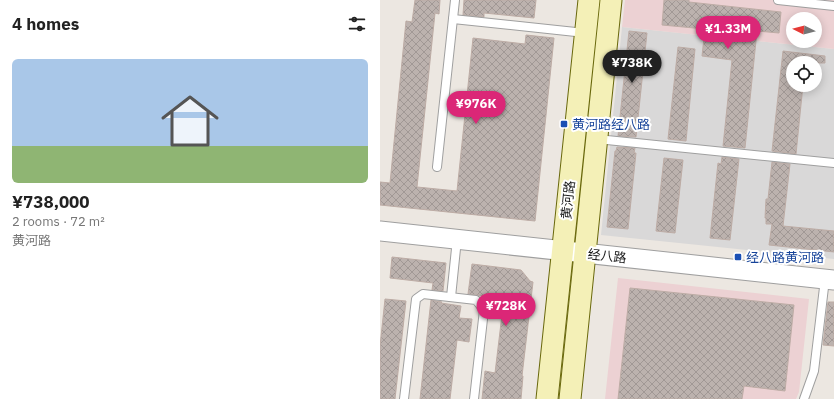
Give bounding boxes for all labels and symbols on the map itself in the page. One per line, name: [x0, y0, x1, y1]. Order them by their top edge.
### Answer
north arrow: [786, 12, 822, 48]
pin: ¥1.33M: [695, 16, 761, 50]
pin: ¥738K: [604, 50, 660, 84]
pin: ¥976K: [448, 91, 504, 125]
place label: 黄河路经八路: [572, 116, 650, 133]
marker: 黄河路经八路: [559, 119, 569, 129]
street label: 黄河路: [558, 180, 578, 220]
street label: 经八路: [587, 246, 627, 266]
place label: 经八路黄河路: [746, 249, 824, 266]
marker: 经八路黄河路: [733, 252, 743, 262]
pin: ¥728K: [478, 293, 534, 327]

